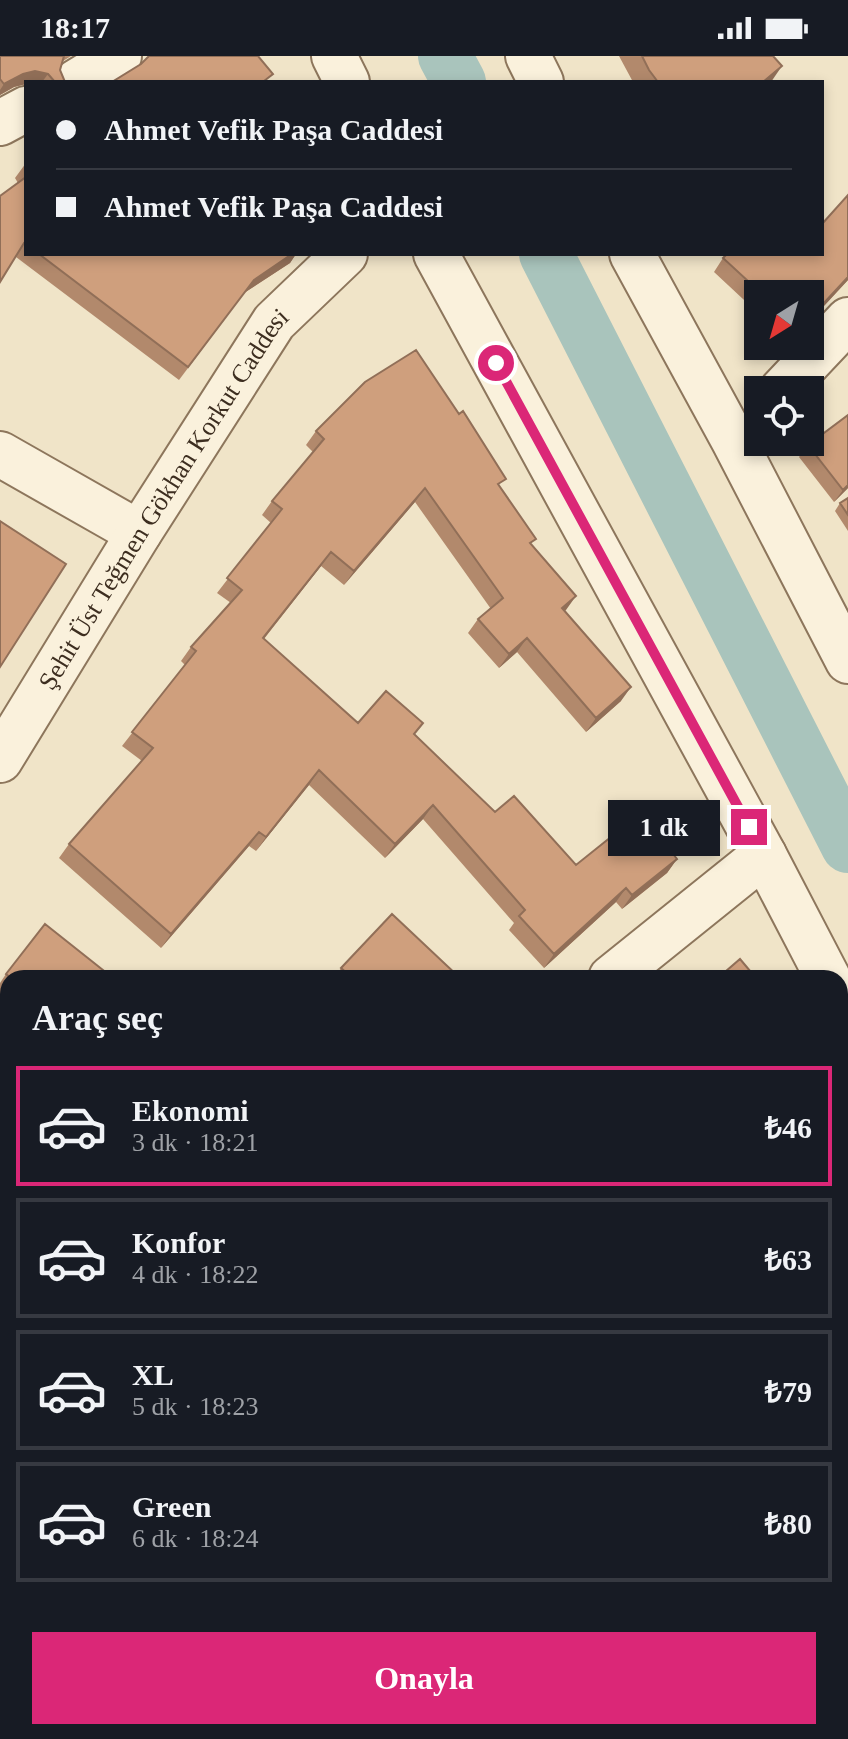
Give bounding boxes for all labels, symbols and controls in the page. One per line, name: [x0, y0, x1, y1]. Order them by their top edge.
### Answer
text: 18:17: [40, 11, 110, 44]
text: Ahmet Vefik Paşa Caddesi: [104, 113, 443, 146]
text: Ahmet Vefik Paşa Caddesi: [104, 190, 443, 223]
north arrow: [744, 280, 824, 360]
map controls: [744, 280, 824, 456]
street label: Şehit Üst Teğmen Gökhan Korkut Caddesi: [32, 302, 294, 695]
route start: [478, 345, 514, 381]
button: locate: [744, 376, 824, 456]
callout: 1 dk: [609, 799, 721, 855]
route end: [731, 809, 767, 845]
text: 1 dk: [640, 813, 688, 842]
text: Araç seç: [32, 998, 163, 1038]
icon: car: [36, 1090, 108, 1162]
text: Ekonomi: [132, 1094, 249, 1127]
text: ₺46: [765, 1111, 812, 1144]
text: 3 dk · 18:21: [132, 1128, 258, 1157]
icon: car: [36, 1222, 108, 1294]
text: Konfor: [132, 1226, 225, 1259]
text: ₺63: [765, 1243, 812, 1276]
text: 4 dk · 18:22: [132, 1260, 258, 1289]
icon: car: [36, 1354, 108, 1426]
text: XL: [132, 1358, 174, 1391]
text: ₺79: [765, 1375, 812, 1408]
text: 5 dk · 18:23: [132, 1392, 258, 1421]
icon: car: [36, 1486, 108, 1558]
text: Green: [132, 1490, 211, 1523]
text: ₺80: [765, 1507, 812, 1540]
text: 6 dk · 18:24: [132, 1524, 258, 1553]
button: Onayla: [32, 1632, 816, 1724]

